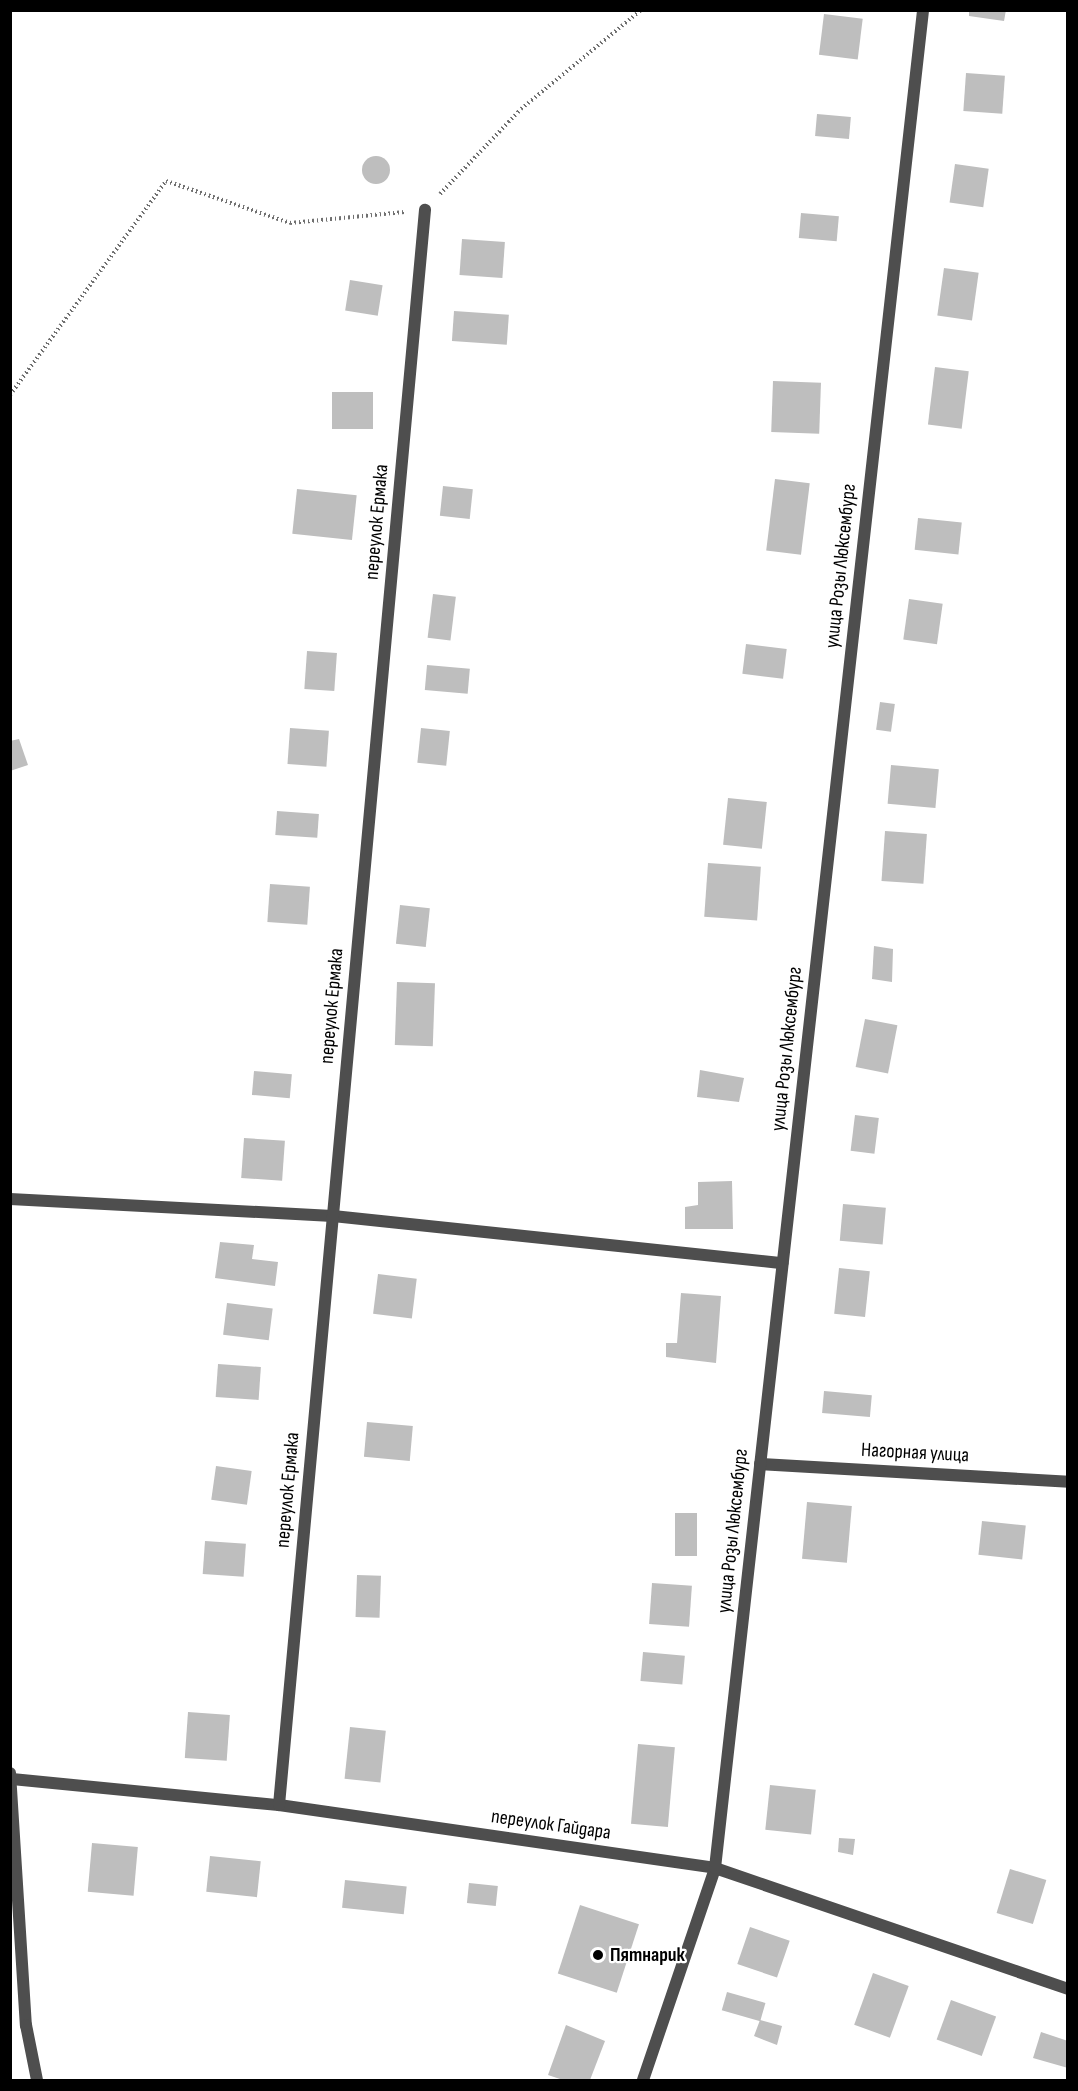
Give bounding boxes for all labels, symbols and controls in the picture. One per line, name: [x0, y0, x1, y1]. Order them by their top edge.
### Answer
street label: переулок Ермака: [360, 463, 394, 581]
street label: улица Розы Люксембург: [820, 483, 862, 649]
street label: переулок Ермака: [315, 947, 349, 1065]
street label: улица Розы Люксембург: [766, 966, 808, 1132]
street label: переулок Ермака: [271, 1431, 305, 1549]
street label: Нагорная улица: [860, 1438, 970, 1468]
street label: улица Розы Люксембург: [712, 1448, 754, 1614]
street label: переулок Гайдара: [490, 1805, 612, 1845]
place label: Пятнарик: [610, 1943, 685, 1967]
marker: Пятнарик: [591, 1948, 605, 1962]

